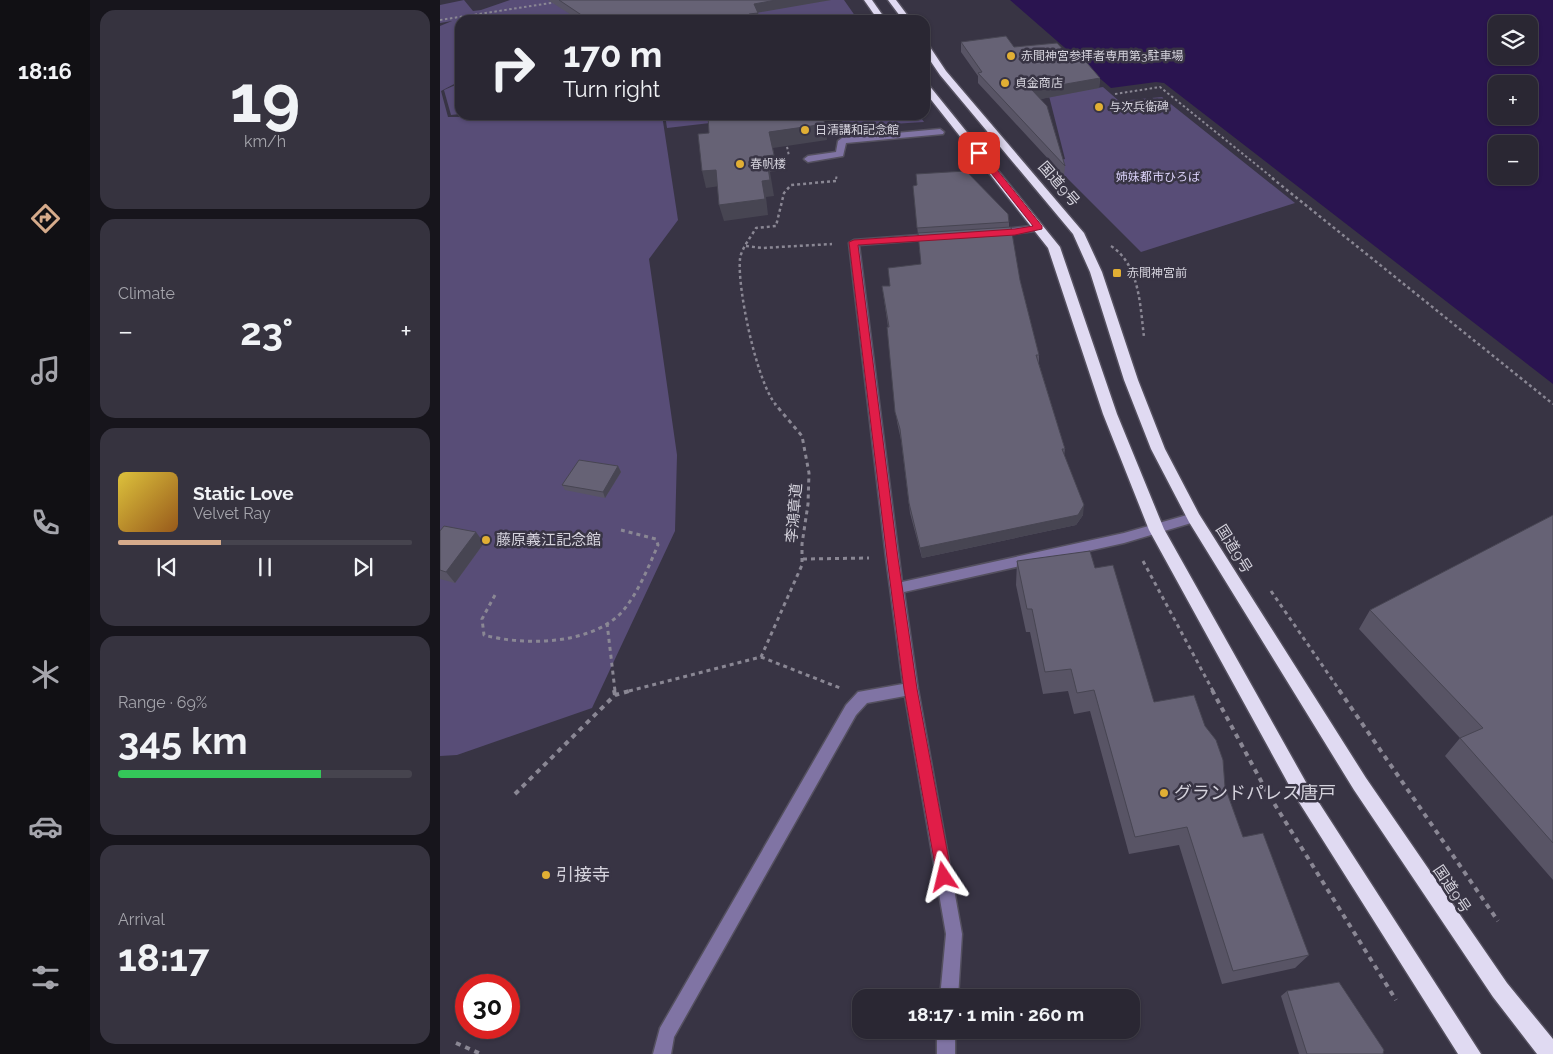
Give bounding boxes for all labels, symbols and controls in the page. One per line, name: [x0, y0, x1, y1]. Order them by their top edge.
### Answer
map controls: [1488, 15, 1538, 185]
button: layers: [1488, 15, 1538, 65]
text: 170 m: [563, 34, 662, 75]
icon: right: [480, 35, 545, 100]
place label: 赤間神宮参拝者専用第3駐車場: [1021, 49, 1183, 63]
marker: 赤間神宮参拝者専用第3駐車場: [1005, 50, 1017, 62]
text: 18:16: [18, 58, 72, 84]
text: 19: [230, 61, 300, 137]
button: +: [1488, 75, 1538, 125]
text: Turn right: [563, 76, 660, 102]
place label: 貞金商店: [1015, 76, 1063, 90]
marker: 貞金商店: [999, 77, 1011, 89]
place label: 与次兵衛碑: [1109, 100, 1169, 114]
marker: 与次兵衛碑: [1093, 101, 1105, 113]
place label: 日清講和記念館: [815, 123, 899, 137]
marker: 日清講和記念館: [799, 124, 811, 136]
text: km/h: [244, 132, 286, 151]
pin: [958, 132, 1000, 174]
button: −: [1488, 135, 1538, 185]
icon: arrive: [965, 139, 993, 167]
place label: 春帆楼: [750, 157, 786, 171]
marker: 春帆楼: [734, 158, 746, 170]
street label: 国道9号: [1035, 158, 1083, 210]
park label: 姉妹都市ひろば: [1116, 170, 1200, 184]
icon: directions: [28, 201, 63, 236]
place label: 赤間神宮前: [1127, 266, 1187, 280]
marker: 赤間神宮前: [1111, 267, 1123, 279]
text: Climate: [118, 284, 175, 303]
text: 23°: [240, 309, 293, 354]
text: −: [118, 315, 133, 348]
text: +: [400, 315, 412, 348]
icon: music: [28, 353, 63, 388]
text: Static Love: [193, 482, 294, 504]
street label: 李鴻章道: [782, 482, 806, 544]
text: Velvet Ray: [193, 504, 271, 523]
icon: phone: [28, 505, 63, 540]
street label: 国道9号: [1212, 521, 1256, 577]
place label: 藤原義江記念館: [496, 531, 601, 549]
marker: 藤原義江記念館: [480, 534, 492, 546]
icon: previous: [153, 553, 181, 581]
icon: pause: [251, 553, 279, 581]
icon: next: [349, 553, 377, 581]
icon: climate: [28, 657, 63, 692]
text: Range · 69%: [118, 693, 207, 712]
text: 345 km: [118, 718, 248, 763]
place label: グランドパレス唐戸: [1174, 782, 1336, 803]
marker: グランドパレス唐戸: [1158, 787, 1170, 799]
icon: car: [28, 809, 63, 844]
position arrow: [917, 850, 969, 902]
street label: 国道9号: [1429, 862, 1475, 916]
place label: 引接寺: [556, 864, 610, 885]
marker: 引接寺: [540, 869, 552, 881]
text: Arrival: [118, 910, 165, 929]
text: 18:17: [118, 935, 209, 980]
icon: filters: [28, 960, 63, 995]
speed limit sign: 30: [455, 974, 520, 1039]
text: 18:17 · 1 min · 260 m: [908, 1003, 1084, 1025]

